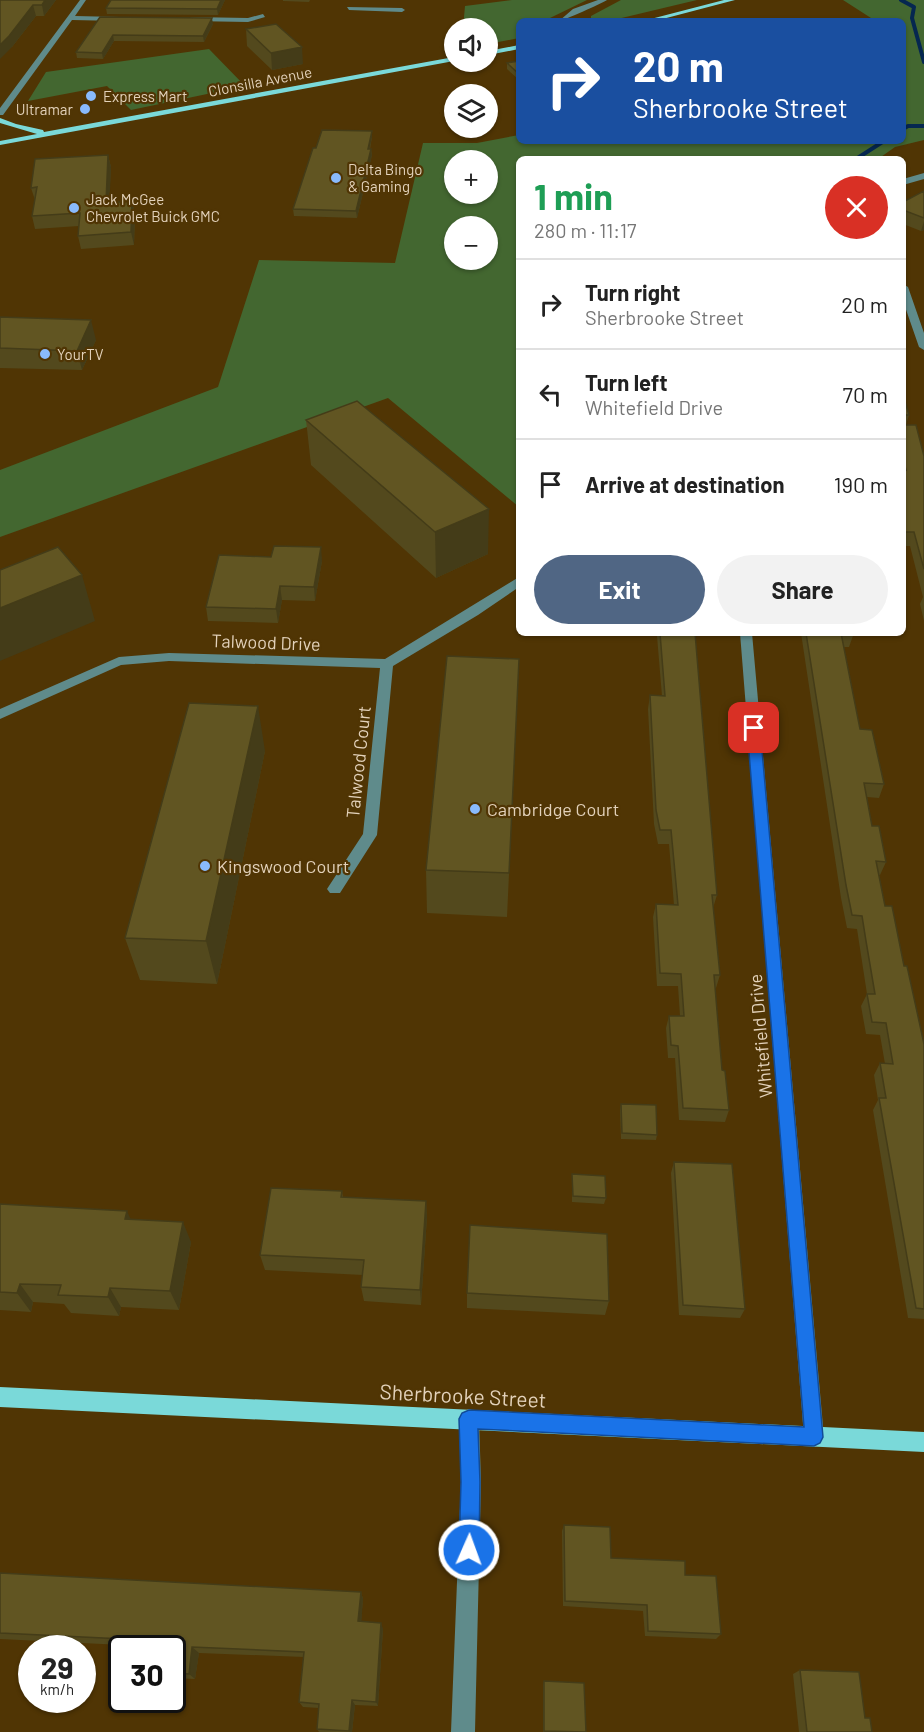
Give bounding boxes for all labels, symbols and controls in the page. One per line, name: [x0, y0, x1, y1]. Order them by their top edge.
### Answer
map controls: [444, 18, 498, 270]
button: sound: [444, 18, 498, 72]
text: 20 m: [633, 40, 724, 90]
icon: right: [534, 42, 612, 120]
street label: Clonsilla Avenue: [207, 62, 313, 100]
button: layers: [444, 84, 498, 138]
place label: Express Mart: [103, 87, 187, 105]
marker: Express Mart: [84, 89, 98, 103]
text: Sherbrooke Street: [633, 91, 848, 123]
place label: Ultramar: [16, 100, 74, 118]
marker: Ultramar: [78, 102, 92, 116]
button: +: [444, 150, 498, 204]
place label: Delta Bingo & Gaming: [348, 160, 422, 195]
marker: Delta Bingo & Gaming: [329, 171, 343, 185]
text: 1 min: [534, 174, 613, 217]
button: close: [825, 176, 888, 239]
place label: Jack McGee Chevrolet Buick GMC: [86, 190, 220, 225]
marker: Jack McGee Chevrolet Buick GMC: [67, 201, 81, 215]
button: −: [444, 216, 498, 270]
text: 280 m · 11:17: [534, 218, 636, 242]
text: Turn right: [585, 279, 680, 305]
icon: right: [534, 288, 567, 321]
text: 20 m: [841, 291, 888, 317]
text: Sherbrooke Street: [585, 305, 744, 329]
place label: YourTV: [57, 345, 104, 363]
marker: YourTV: [38, 347, 52, 361]
text: Turn left: [585, 369, 668, 395]
icon: left: [534, 378, 567, 411]
text: 70 m: [843, 381, 888, 407]
text: Whitefield Drive: [585, 395, 723, 419]
icon: arrive: [534, 468, 567, 501]
text: Arrive at destination: [585, 471, 784, 497]
text: 190 m: [834, 471, 888, 497]
button: Exit: [534, 555, 705, 624]
button: Share: [717, 555, 888, 624]
street label: Talwood Drive: [211, 629, 321, 655]
pin: [728, 702, 779, 753]
street label: Talwood Court: [341, 705, 375, 819]
icon: arrive: [737, 711, 770, 744]
place label: Cambridge Court: [487, 798, 619, 820]
marker: Cambridge Court: [468, 802, 482, 816]
place label: Kingswood Court: [217, 855, 349, 877]
marker: Kingswood Court: [198, 859, 212, 873]
street label: Whitefield Drive: [744, 973, 776, 1099]
street label: Sherbrooke Street: [379, 1378, 547, 1412]
position arrow: [437, 1518, 501, 1582]
speed limit sign: 30: [108, 1635, 186, 1713]
text: 29: [41, 1649, 73, 1685]
text: km/h: [40, 1680, 74, 1698]

